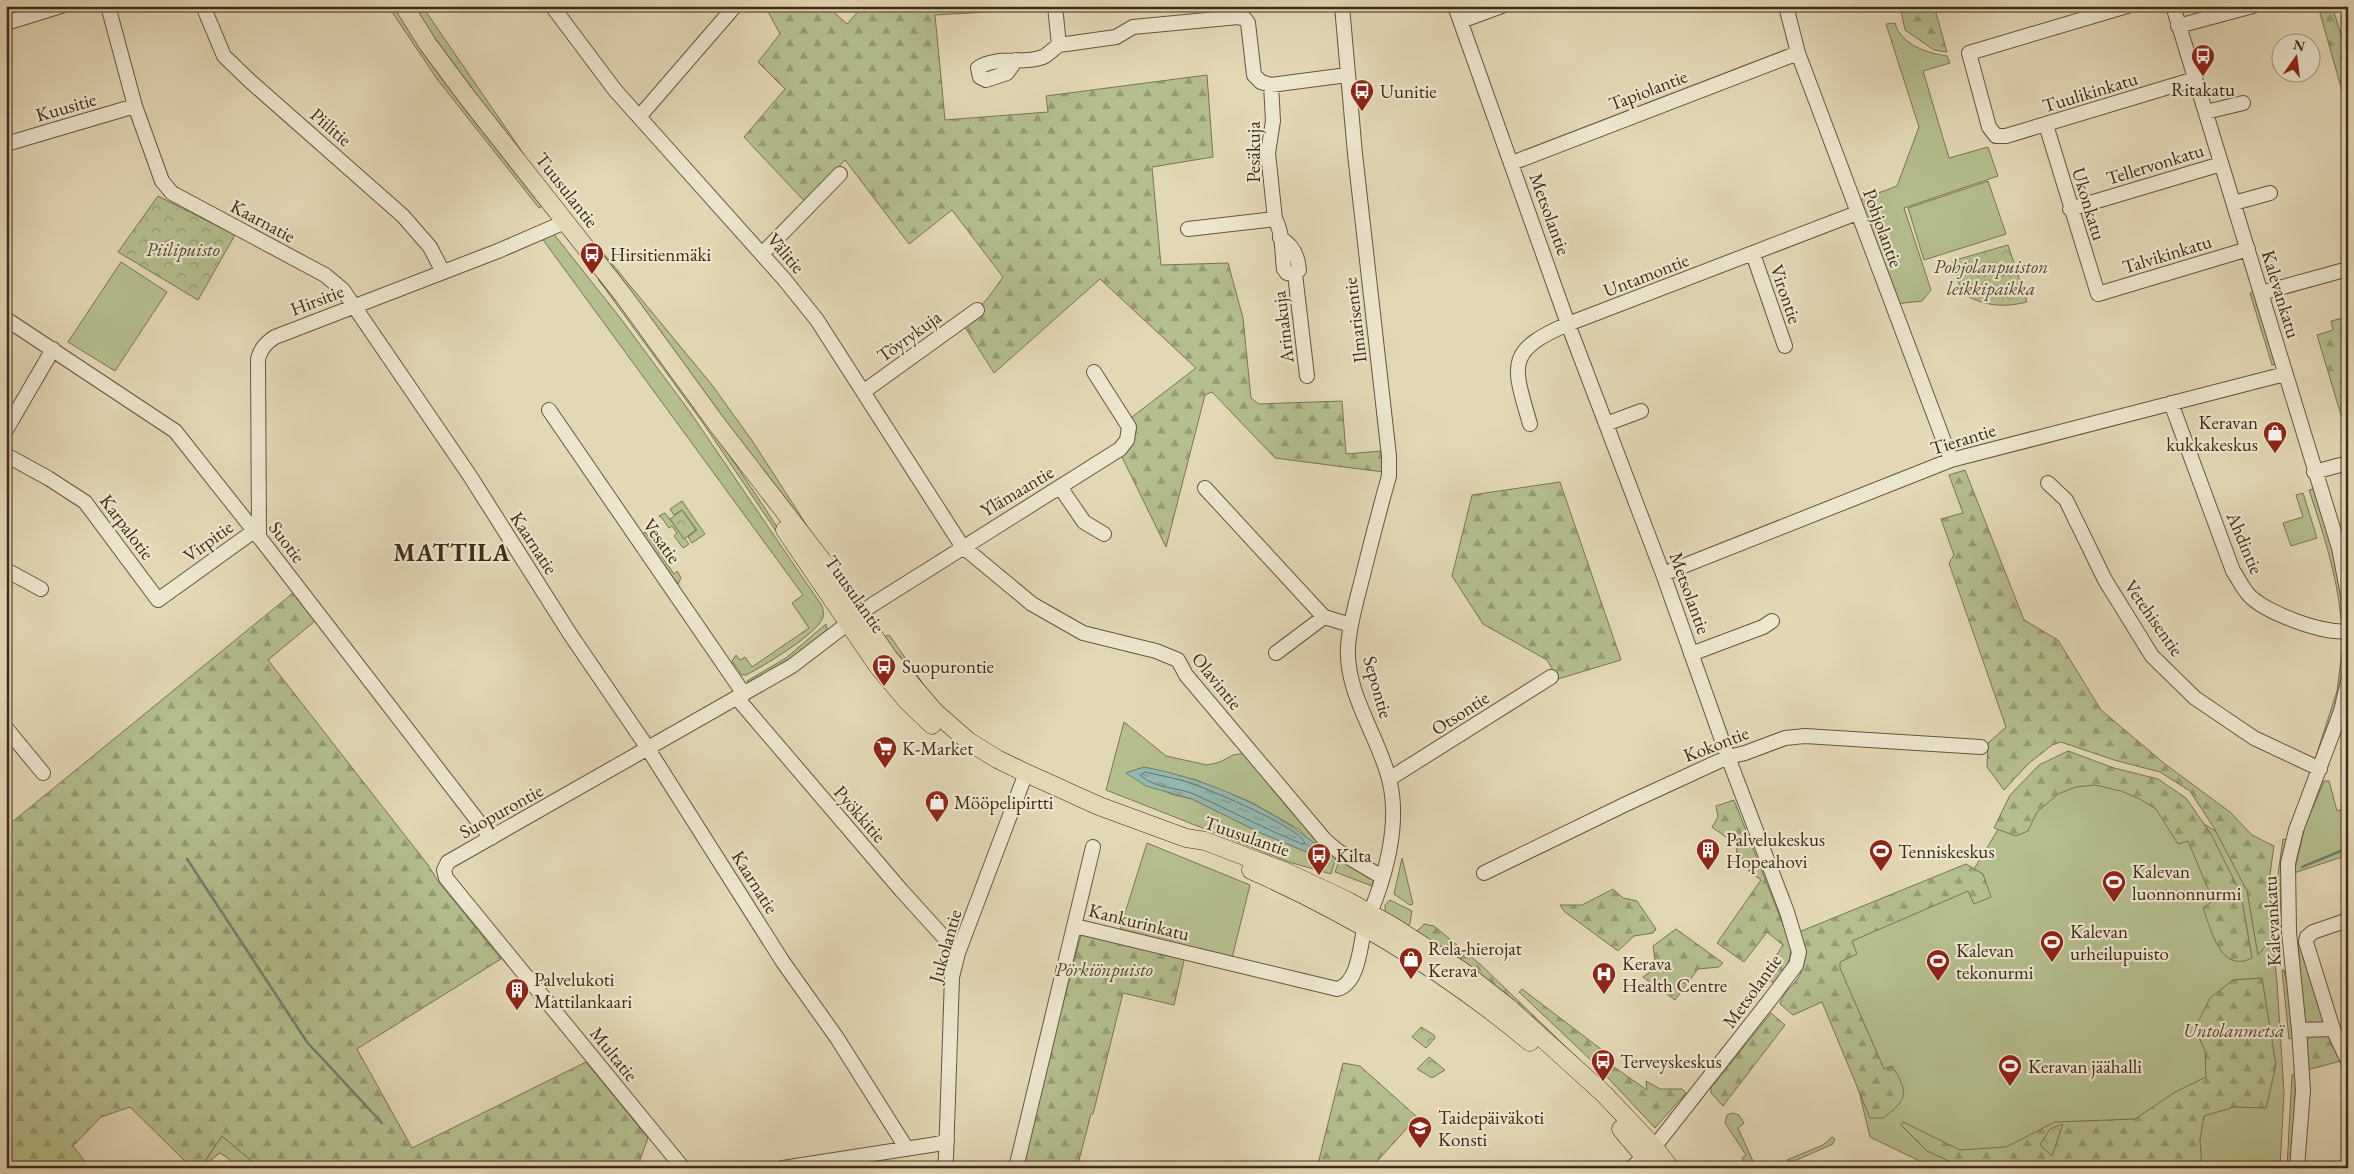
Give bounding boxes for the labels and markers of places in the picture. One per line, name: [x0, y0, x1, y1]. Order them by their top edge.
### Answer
bus stop icon: Ritakatu: [2190, 43, 2216, 77]
place label: Ritakatu: [2171, 77, 2235, 102]
bus stop icon: Uunitie: [1349, 78, 1375, 112]
place label: Uunitie: [1380, 79, 1437, 104]
bus stop icon: Hirsitienmäki: [579, 241, 605, 275]
place label: Hirsitienmäki: [610, 242, 712, 267]
place label: Keravan kukkakeskus: [2166, 410, 2258, 457]
shop icon: Keravan kukkakeskus: [2262, 420, 2288, 454]
bus stop icon: Suopurontie: [871, 653, 897, 687]
place label: Suopurontie: [902, 654, 994, 679]
supermarket icon: K-Market: [872, 735, 898, 769]
place label: K-Market: [902, 736, 973, 761]
shop icon: Mööpelipirtti: [924, 789, 950, 823]
place label: Mööpelipirtti: [954, 790, 1054, 815]
place label: Palvelukeskus Hopeahovi: [1726, 827, 1825, 874]
building icon: Palvelukeskus Hopeahovi: [1695, 837, 1721, 871]
sports icon: Tenniskeskus: [1868, 838, 1894, 872]
place label: Tenniskeskus: [1898, 839, 1995, 864]
bus stop icon: Kilta: [1306, 842, 1332, 876]
place label: Kilta: [1336, 843, 1372, 868]
place label: Kalevan luonnonnurmi: [2132, 859, 2242, 906]
sports icon: Kalevan luonnonnurmi: [2101, 869, 2127, 903]
place label: Kalevan urheilupuisto: [2070, 919, 2169, 966]
sports icon: Kalevan urheilupuisto: [2039, 929, 2065, 963]
place label: Rela-hierojat Kerava: [1428, 936, 1522, 983]
place label: Kalevan tekonurmi: [1956, 938, 2034, 985]
shop icon: Rela-hierojat Kerava: [1398, 946, 1424, 980]
sports icon: Kalevan tekonurmi: [1925, 948, 1951, 982]
place label: Kerava Health Centre: [1622, 951, 1727, 998]
hospital icon: Kerava Health Centre: [1591, 961, 1617, 995]
place label: Palvelukoti Mattilankaari: [534, 967, 632, 1014]
building icon: Palvelukoti Mattilankaari: [504, 977, 530, 1011]
bus stop icon: Terveyskeskus: [1590, 1048, 1616, 1082]
place label: Terveyskeskus: [1620, 1049, 1722, 1074]
sports icon: Keravan jäähalli: [1997, 1053, 2023, 1087]
place label: Keravan jäähalli: [2028, 1054, 2142, 1079]
place label: Taidepäiväkoti Konsti: [1438, 1105, 1545, 1152]
school or university icon: Taidepäiväkoti Konsti: [1407, 1115, 1433, 1149]

